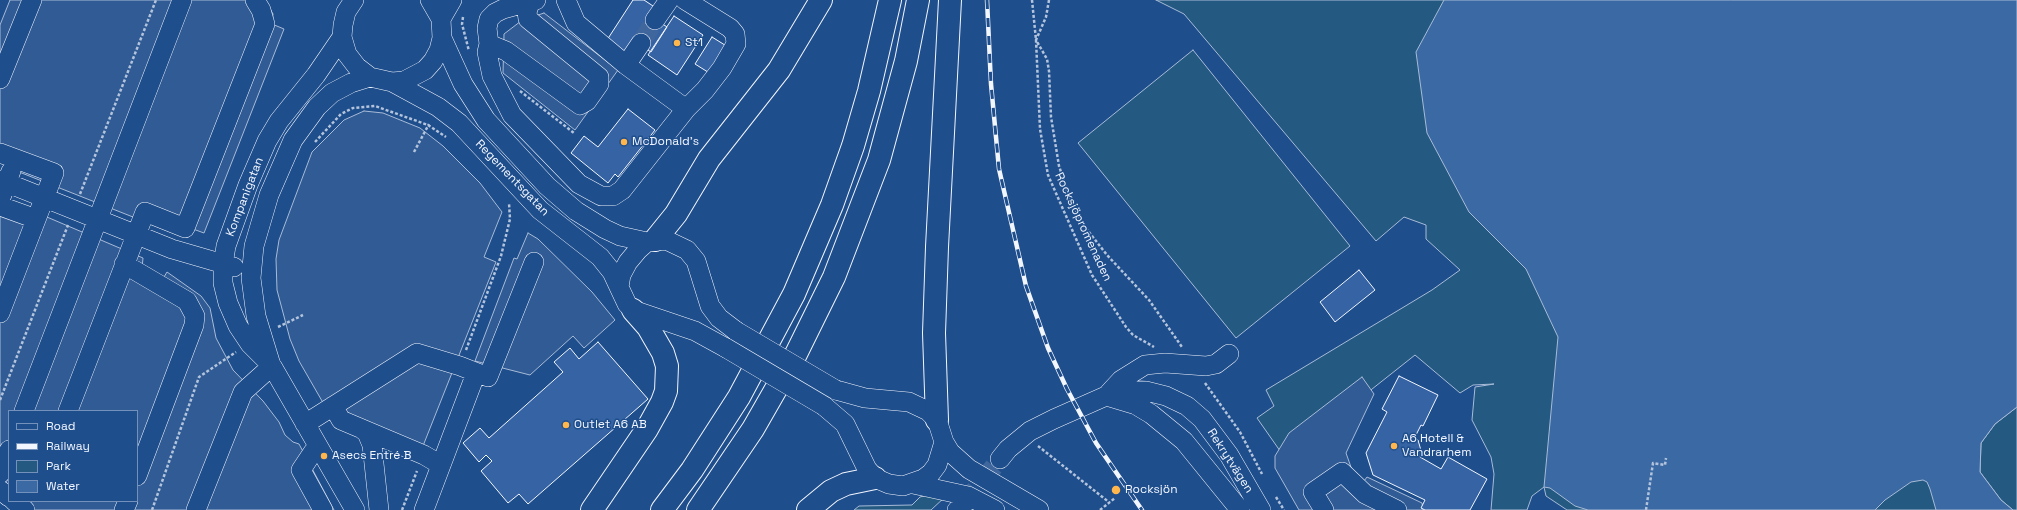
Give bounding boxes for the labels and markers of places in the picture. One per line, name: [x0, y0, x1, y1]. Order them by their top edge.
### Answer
place label: St1: [685, 36, 703, 50]
marker: St1: [672, 38, 682, 48]
place label: McDonald's: [632, 135, 699, 149]
marker: McDonald's: [619, 137, 629, 147]
place label: Outlet A6 AB: [574, 418, 647, 432]
marker: Outlet A6 AB: [561, 420, 571, 430]
place label: A6 Hotell & Vandrarhem: [1402, 432, 1472, 460]
marker: A6 Hotell & Vandrarhem: [1389, 441, 1399, 451]
place label: Asecs Entré B: [332, 449, 411, 463]
marker: Asecs Entré B: [319, 451, 329, 461]
place label: Rocksjön: [1125, 483, 1178, 497]
marker: Rocksjön: [1110, 484, 1122, 496]

